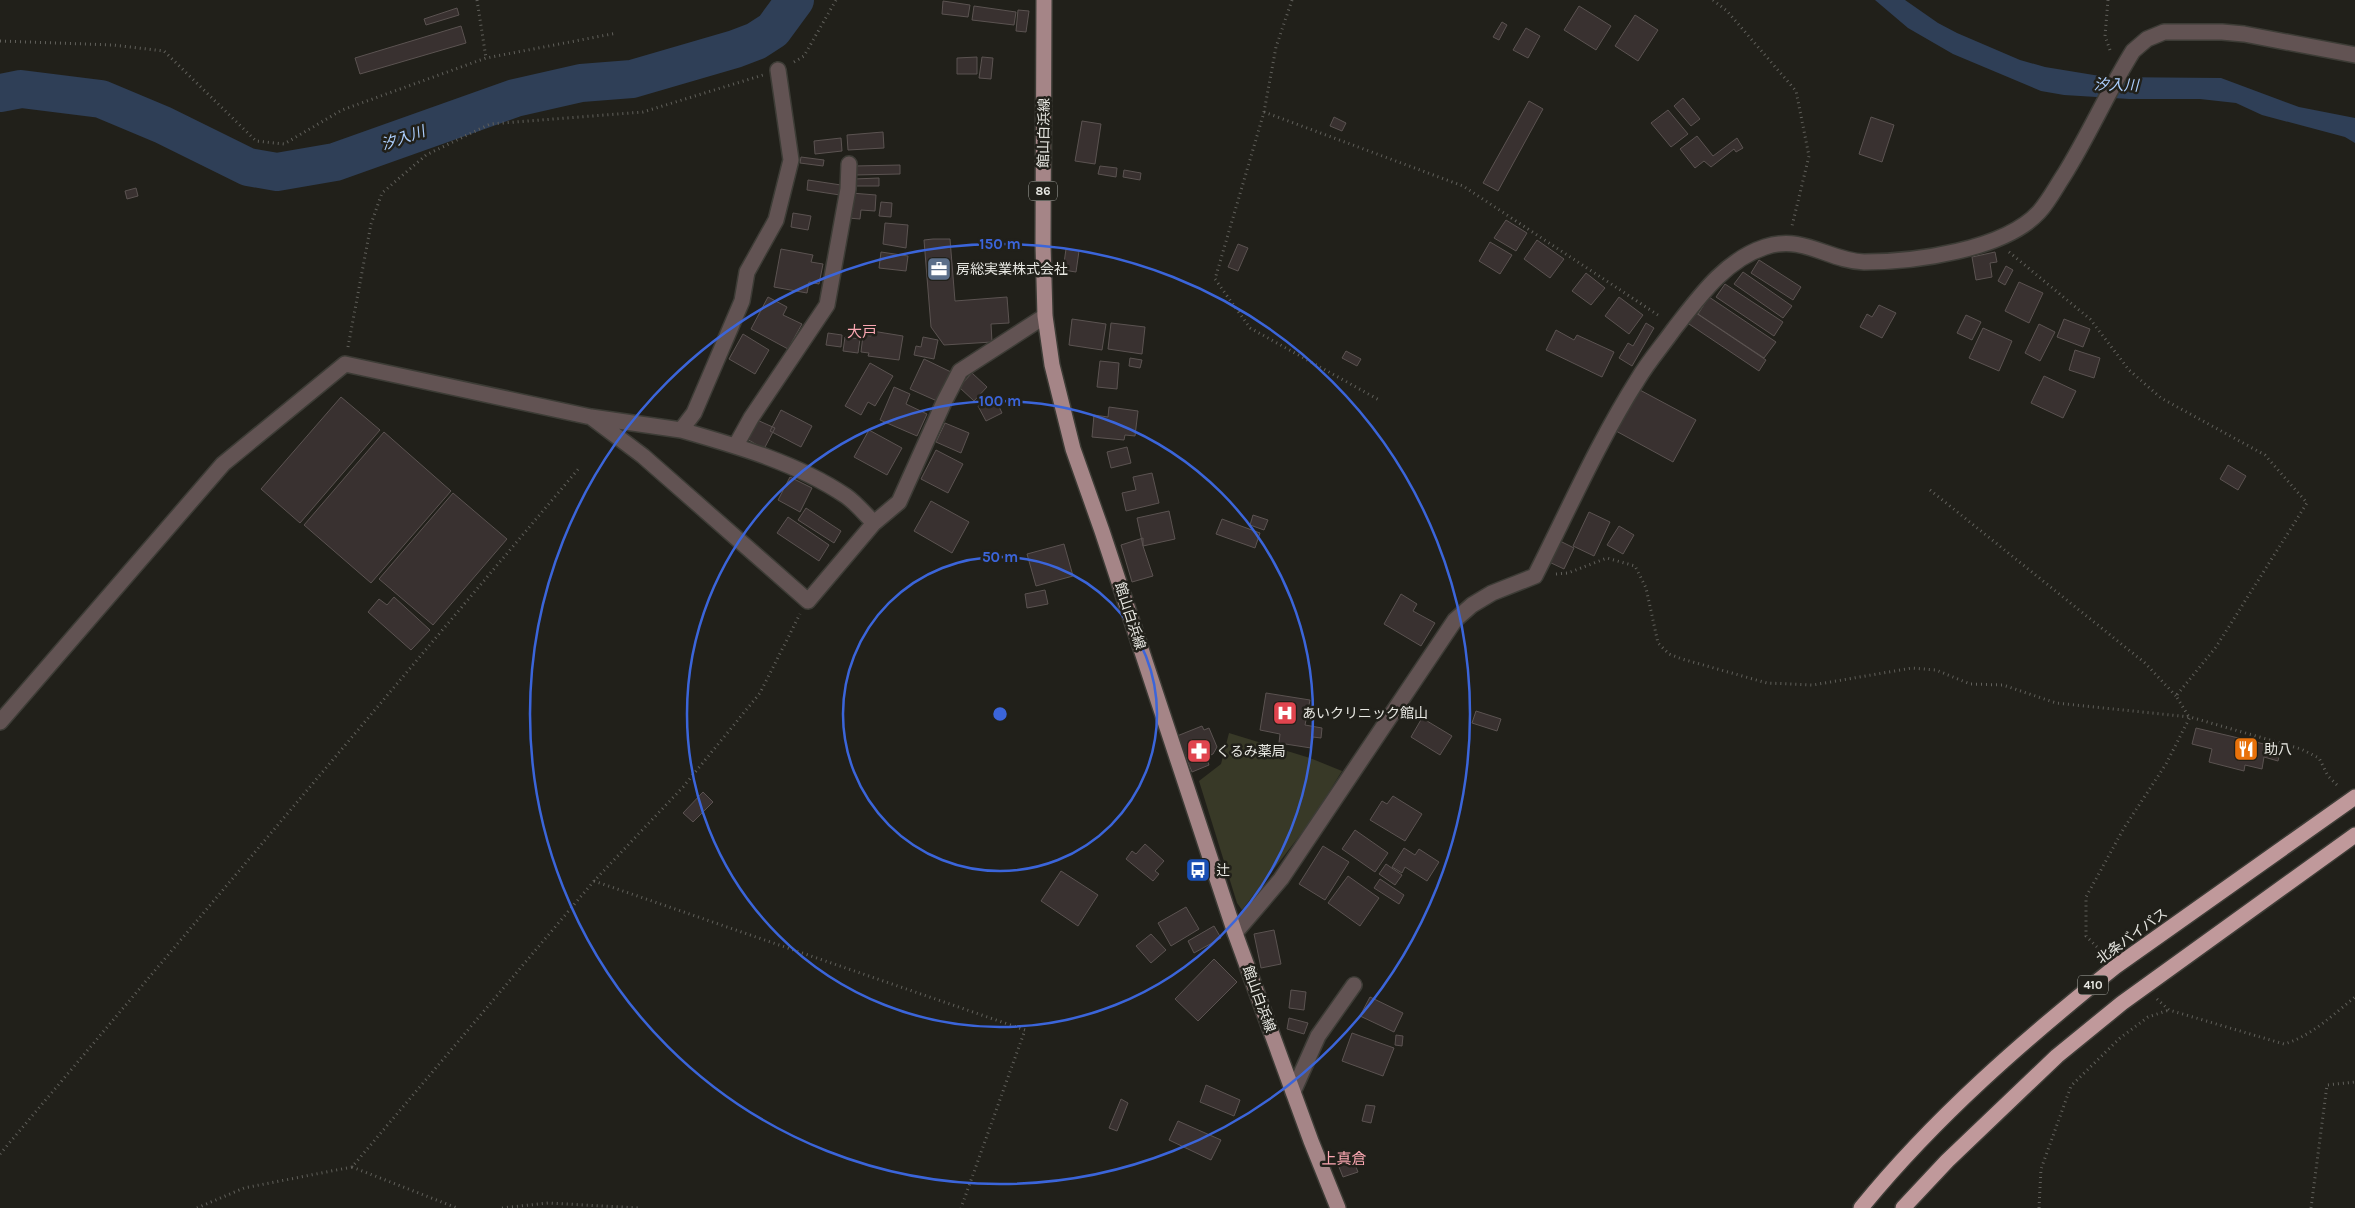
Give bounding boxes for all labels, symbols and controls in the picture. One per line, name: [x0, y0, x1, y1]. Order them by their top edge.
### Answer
water label: 汐入川: [2093, 76, 2141, 94]
street label: 館山白浜線: [1035, 98, 1053, 168]
water label: 汐入川: [379, 122, 429, 154]
road number: 86: [1029, 182, 1057, 200]
text: 150 m: [979, 235, 1021, 253]
office icon: 房総実業株式会社: [926, 256, 952, 282]
place label: 房総実業株式会社: [956, 261, 1068, 278]
district label: 大戸: [847, 323, 877, 341]
text: 100 m: [979, 392, 1021, 410]
text: 50 m: [982, 548, 1018, 566]
street label: 館山白浜線: [1111, 580, 1149, 652]
hospital icon: あいクリニック館山: [1272, 700, 1298, 726]
centre of rings: [991, 705, 1009, 723]
place label: あいクリニック館山: [1302, 705, 1428, 722]
restaurant icon: 助八: [2233, 736, 2259, 762]
pharmacy icon: くるみ薬局: [1186, 738, 1212, 764]
place label: 助八: [2264, 741, 2292, 758]
place label: くるみ薬局: [1216, 743, 1286, 760]
bus stop icon: 辻: [1185, 857, 1211, 883]
place label: 辻: [1216, 862, 1230, 879]
street label: 北条バイパス: [2093, 905, 2171, 967]
street label: 館山白浜線: [1239, 963, 1279, 1035]
road number: 410: [2078, 976, 2108, 994]
district label: 上真倉: [1321, 1150, 1367, 1168]

